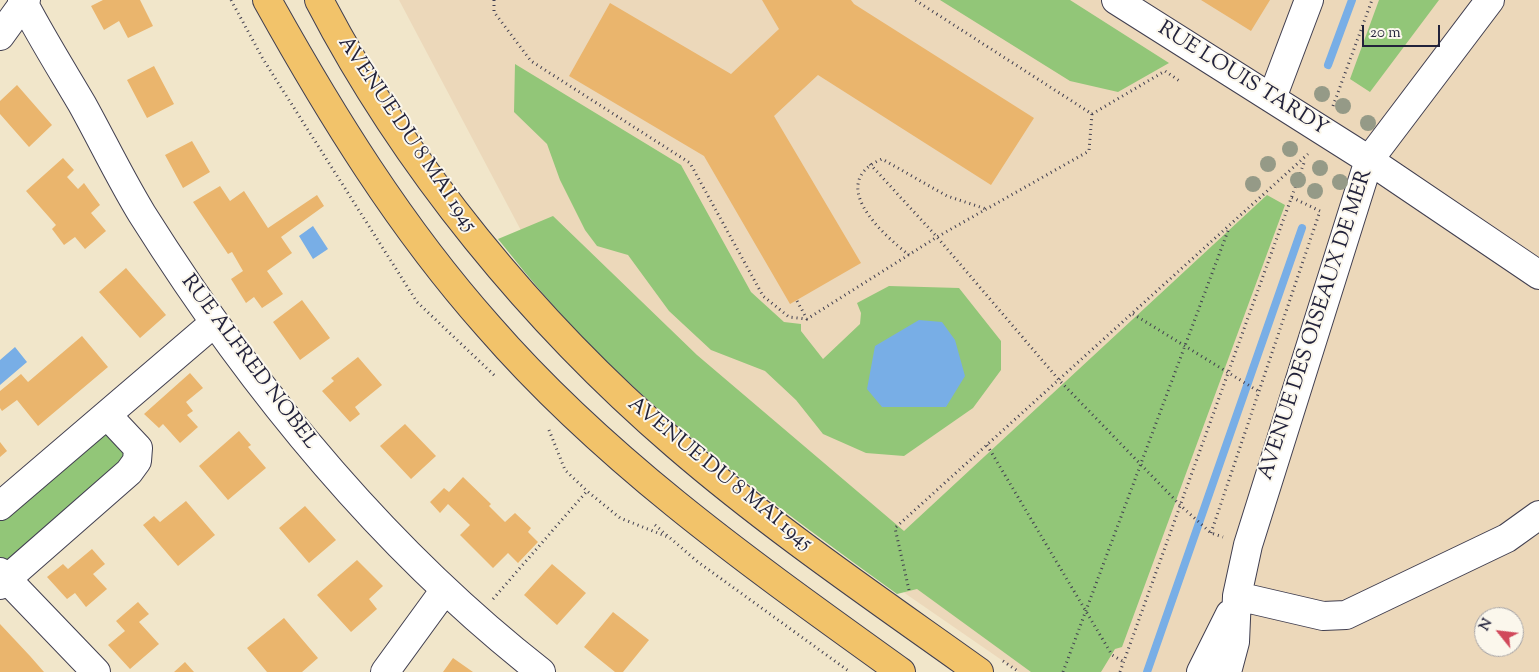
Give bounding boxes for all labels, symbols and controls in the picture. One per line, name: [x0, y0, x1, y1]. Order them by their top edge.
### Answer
scale bar: [1364, 15, 1442, 47]
street label: RUE LOUIS TARDY: [1152, 17, 1332, 143]
text: 20 m: [1370, 23, 1401, 44]
street label: AVENUE DU 8 MAI 1945: [331, 32, 481, 238]
street label: AVENUE DES OISEAUX DE MER: [1255, 167, 1379, 483]
street label: RUE ALFRED NOBEL: [174, 271, 322, 455]
street label: AVENUE DU 8 MAI 1945: [621, 393, 817, 557]
north arrow: [1474, 607, 1524, 657]
text: N: [1475, 615, 1498, 635]

